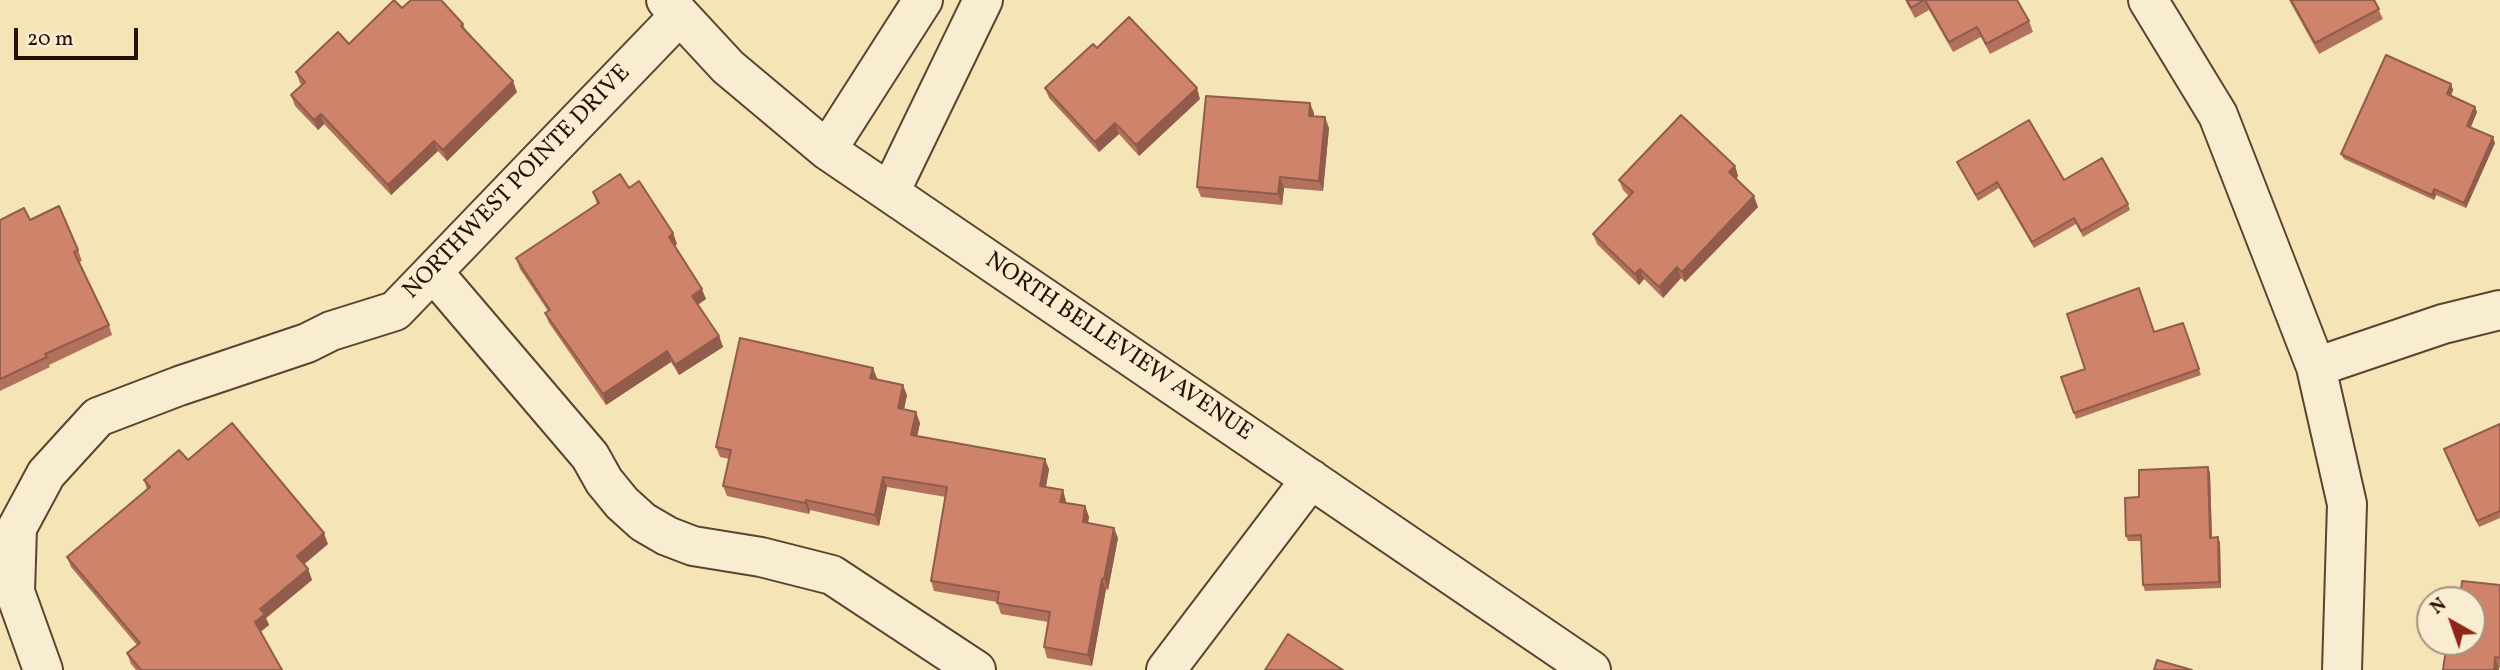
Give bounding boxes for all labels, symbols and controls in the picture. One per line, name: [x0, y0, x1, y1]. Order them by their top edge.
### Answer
scale bar: [18, 14, 142, 58]
text: 20 m: [27, 25, 73, 54]
street label: NORTHWEST POINTE DRIVE: [398, 60, 638, 306]
street label: NORTH BELLEVIEW AVENUE: [979, 248, 1257, 448]
north arrow: [2416, 586, 2486, 656]
text: N: [2425, 592, 2452, 621]

